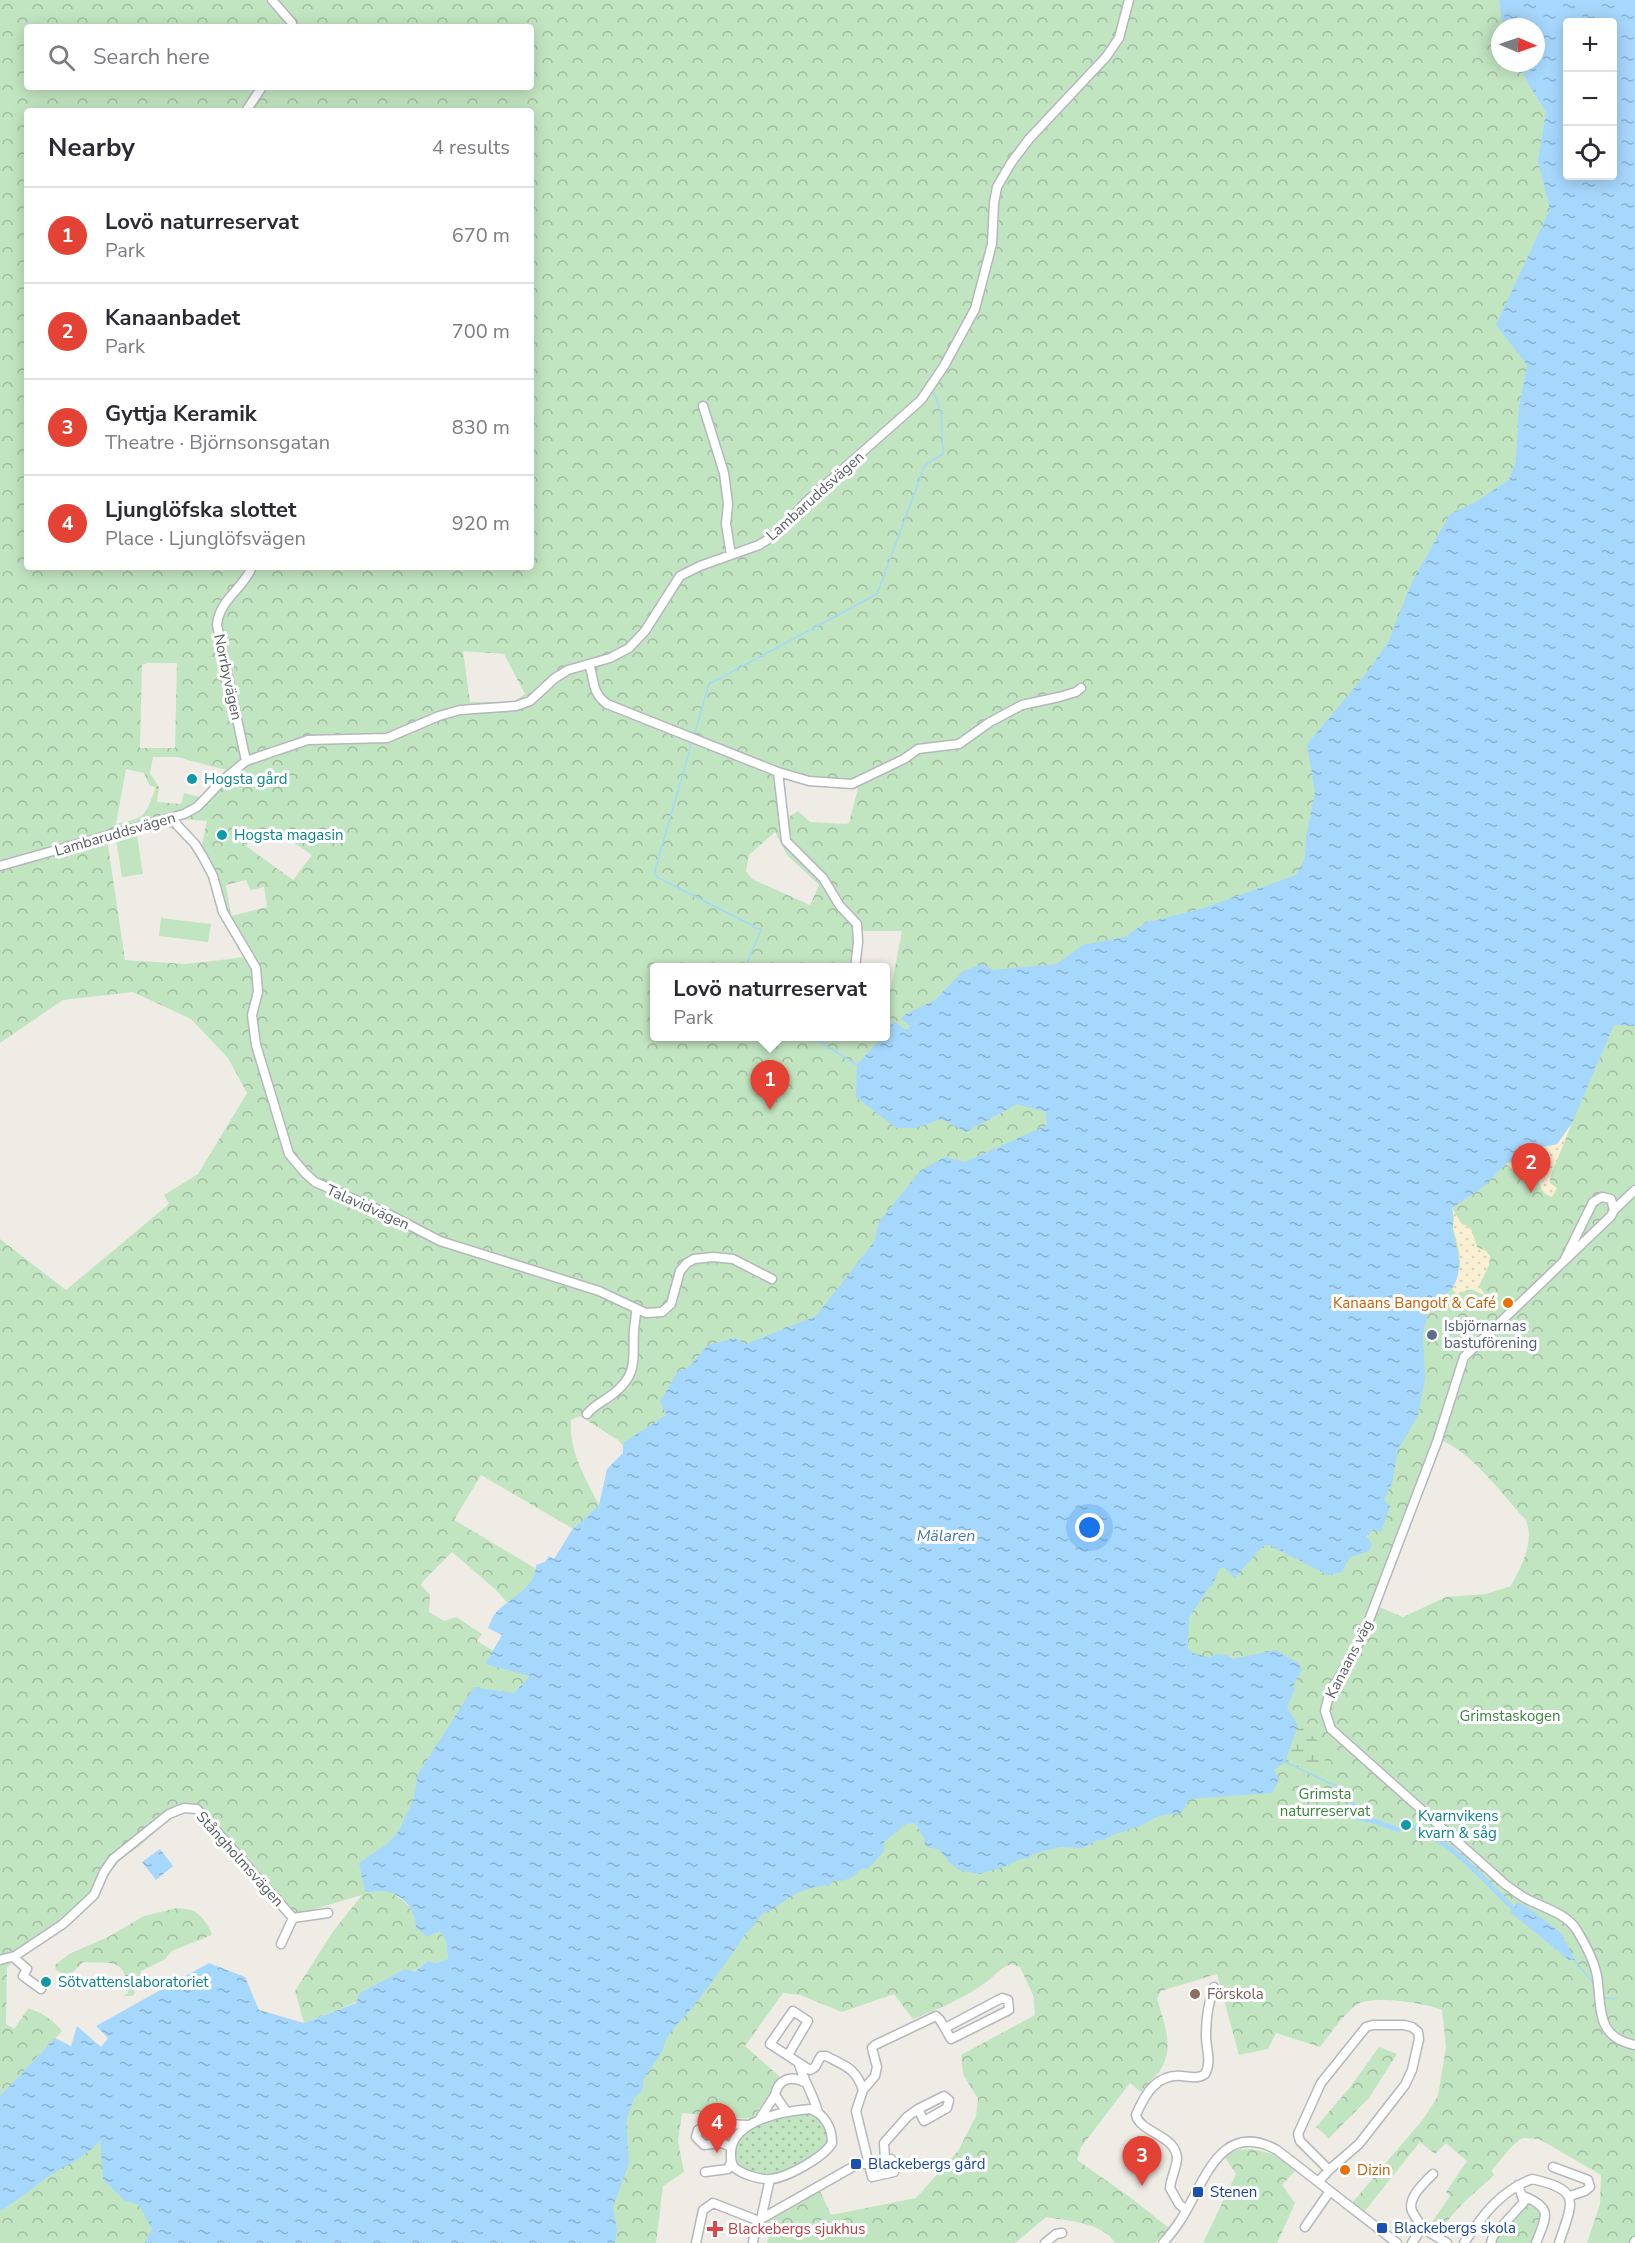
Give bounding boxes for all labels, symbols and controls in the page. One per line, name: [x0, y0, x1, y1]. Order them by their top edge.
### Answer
north arrow: [1491, 18, 1545, 72]
map controls: [1563, 18, 1617, 180]
button: +: [1563, 18, 1617, 72]
search box: [24, 24, 534, 90]
icon: search: [45, 41, 78, 74]
text: Search here: [93, 42, 210, 72]
button: −: [1563, 72, 1617, 126]
button: locate: [1563, 126, 1617, 180]
text: Nearby: [48, 130, 135, 165]
text: 4 results: [432, 134, 510, 161]
text: Lovö naturreservat: [105, 207, 299, 237]
text: 1: [62, 222, 74, 249]
text: 670 m: [452, 222, 510, 249]
text: Park: [105, 237, 145, 264]
text: Kanaanbadet: [105, 303, 240, 333]
text: 2: [62, 318, 74, 345]
text: 700 m: [452, 318, 510, 345]
text: Park: [105, 333, 145, 360]
text: Gyttja Keramik: [105, 399, 257, 429]
text: 3: [62, 414, 74, 441]
text: 830 m: [452, 414, 510, 441]
text: Theatre · Björnsonsgatan: [105, 429, 330, 456]
street label: Lambaruddsvägen: [762, 447, 868, 545]
text: Ljunglöfska slottet: [105, 495, 296, 525]
text: 4: [62, 510, 74, 537]
text: 920 m: [452, 510, 510, 537]
text: Place · Ljunglöfsvägen: [105, 525, 306, 552]
street label: Norrbyvägen: [209, 632, 247, 722]
place label: Hogsta gård: [204, 769, 288, 789]
marker: Hogsta gård: [185, 772, 199, 786]
street label: Lambaruddsvägen: [52, 807, 178, 861]
place label: Hogsta magasin: [234, 825, 344, 845]
marker: Hogsta magasin: [215, 828, 229, 842]
popup: [650, 963, 890, 1041]
text: Lovö naturreservat: [673, 974, 867, 1004]
text: Park: [673, 1004, 713, 1031]
pin: 1: [750, 1060, 790, 1110]
pin: 2: [1512, 1144, 1550, 1193]
street label: Talavidvägen: [323, 1180, 413, 1234]
place label: Kanaans Bangolf & Café: [1333, 1293, 1496, 1313]
marker: Kanaans Bangolf & Café: [1501, 1296, 1515, 1310]
place label: Isbjörnarnas bastuförening: [1444, 1316, 1537, 1353]
marker: Isbjörnarnas bastuförening: [1425, 1328, 1439, 1342]
your location: [1075, 1513, 1104, 1542]
water label: Mälaren: [917, 1525, 975, 1547]
street label: Kanaans väg: [1321, 1616, 1377, 1702]
park label: Grimstaskogen: [1459, 1706, 1561, 1726]
park label: Grimsta naturreservat: [1280, 1784, 1371, 1821]
place label: Kvarnvikens kvarn & såg: [1418, 1806, 1499, 1843]
street label: Stångholmsvägen: [192, 1807, 288, 1911]
marker: Kvarnvikens kvarn & såg: [1399, 1818, 1413, 1832]
place label: Sötvattenslaboratoriet: [58, 1972, 209, 1992]
marker: Sötvattenslaboratoriet: [39, 1975, 53, 1989]
place label: Förskola: [1207, 1984, 1264, 2004]
marker: Förskola: [1188, 1987, 1202, 2001]
pin: 4: [698, 2104, 736, 2153]
pin: 3: [1122, 2136, 1162, 2186]
place label: Blackebergs gård: [868, 2154, 985, 2174]
marker: Blackebergs gård: [849, 2157, 863, 2171]
place label: Dizin: [1357, 2160, 1391, 2180]
marker: Dizin: [1338, 2163, 1352, 2177]
place label: Stenen: [1210, 2182, 1257, 2202]
marker: Stenen: [1191, 2185, 1205, 2199]
place label: Blackebergs skola: [1394, 2218, 1516, 2238]
place label: Blackebergs sjukhus: [728, 2219, 865, 2239]
marker: Blackebergs sjukhus: [706, 2220, 724, 2238]
marker: Blackebergs skola: [1375, 2221, 1389, 2235]

